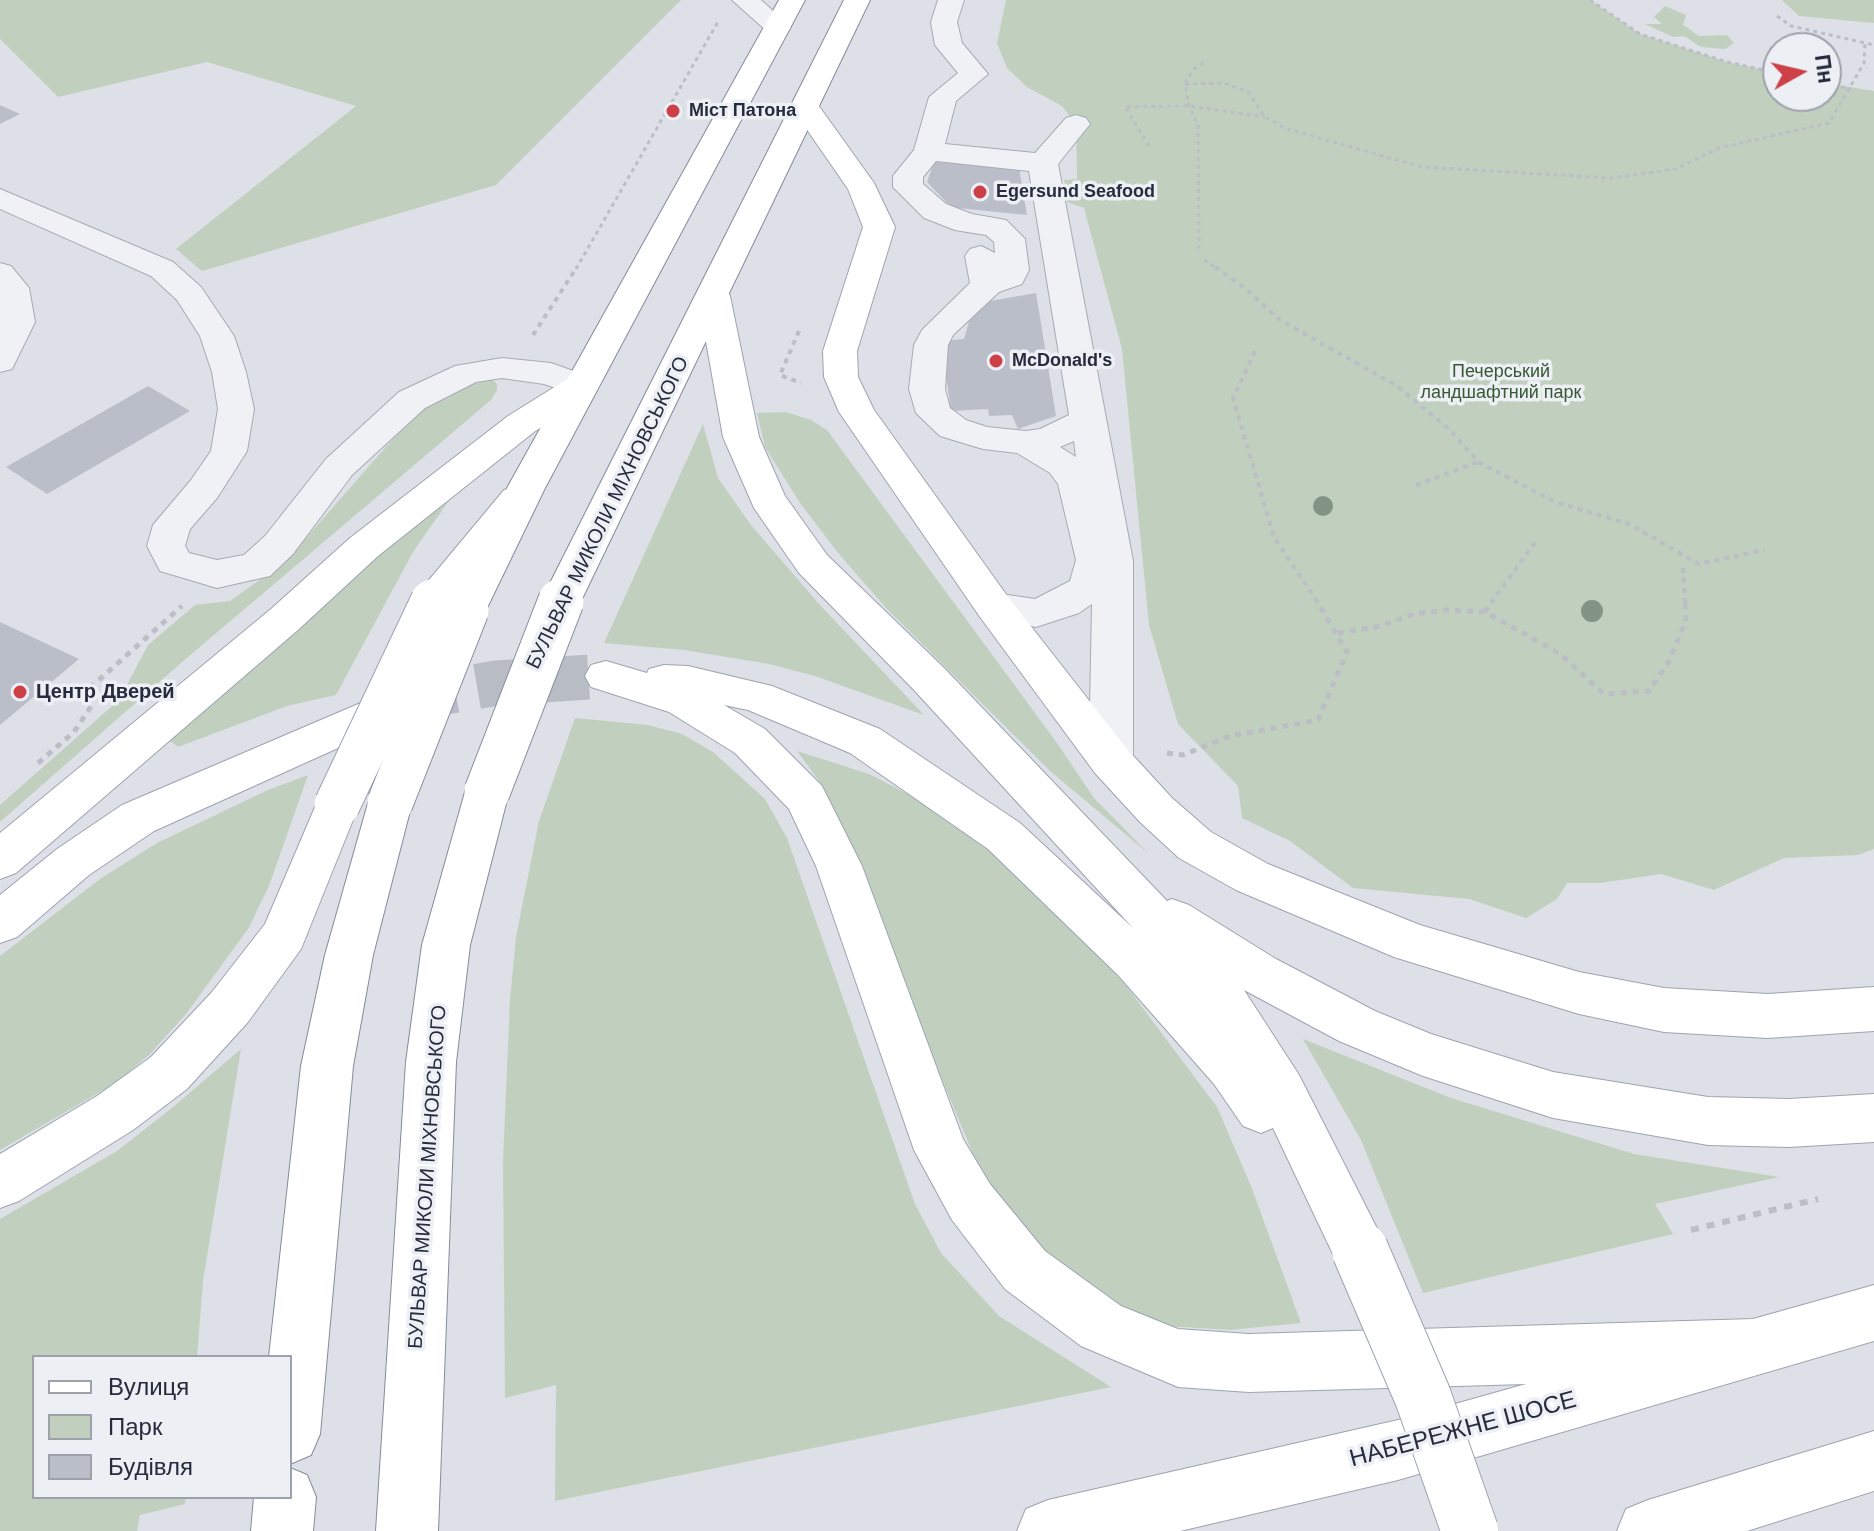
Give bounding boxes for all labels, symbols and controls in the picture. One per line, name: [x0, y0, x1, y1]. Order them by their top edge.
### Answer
north arrow: [1762, 32, 1842, 112]
text: Пн: [1810, 53, 1839, 85]
place label: Міст Патона: [689, 100, 796, 122]
marker: Міст Патона: [664, 102, 682, 120]
place label: Egersund Seafood: [996, 181, 1155, 203]
marker: Egersund Seafood: [971, 183, 989, 201]
place label: McDonald's: [1012, 350, 1112, 372]
marker: McDonald's: [987, 352, 1005, 370]
street label: БУЛЬВАР МИКОЛИ МІХНОВСЬКОГО: [522, 353, 694, 673]
park label: Печерський ландшафтний парк: [1421, 361, 1581, 404]
place label: Центр Дверей: [36, 680, 175, 704]
marker: Центр Дверей: [11, 683, 29, 701]
street label: БУЛЬВАР МИКОЛИ МІХНОВСЬКОГО: [404, 1004, 452, 1350]
legend: [32, 1355, 292, 1499]
text: Вулиця: [108, 1373, 189, 1400]
street label: НАБЕРЕЖНЕ ШОСЕ: [1347, 1386, 1579, 1474]
text: Парк: [108, 1413, 162, 1440]
text: Будівля: [108, 1453, 193, 1480]

